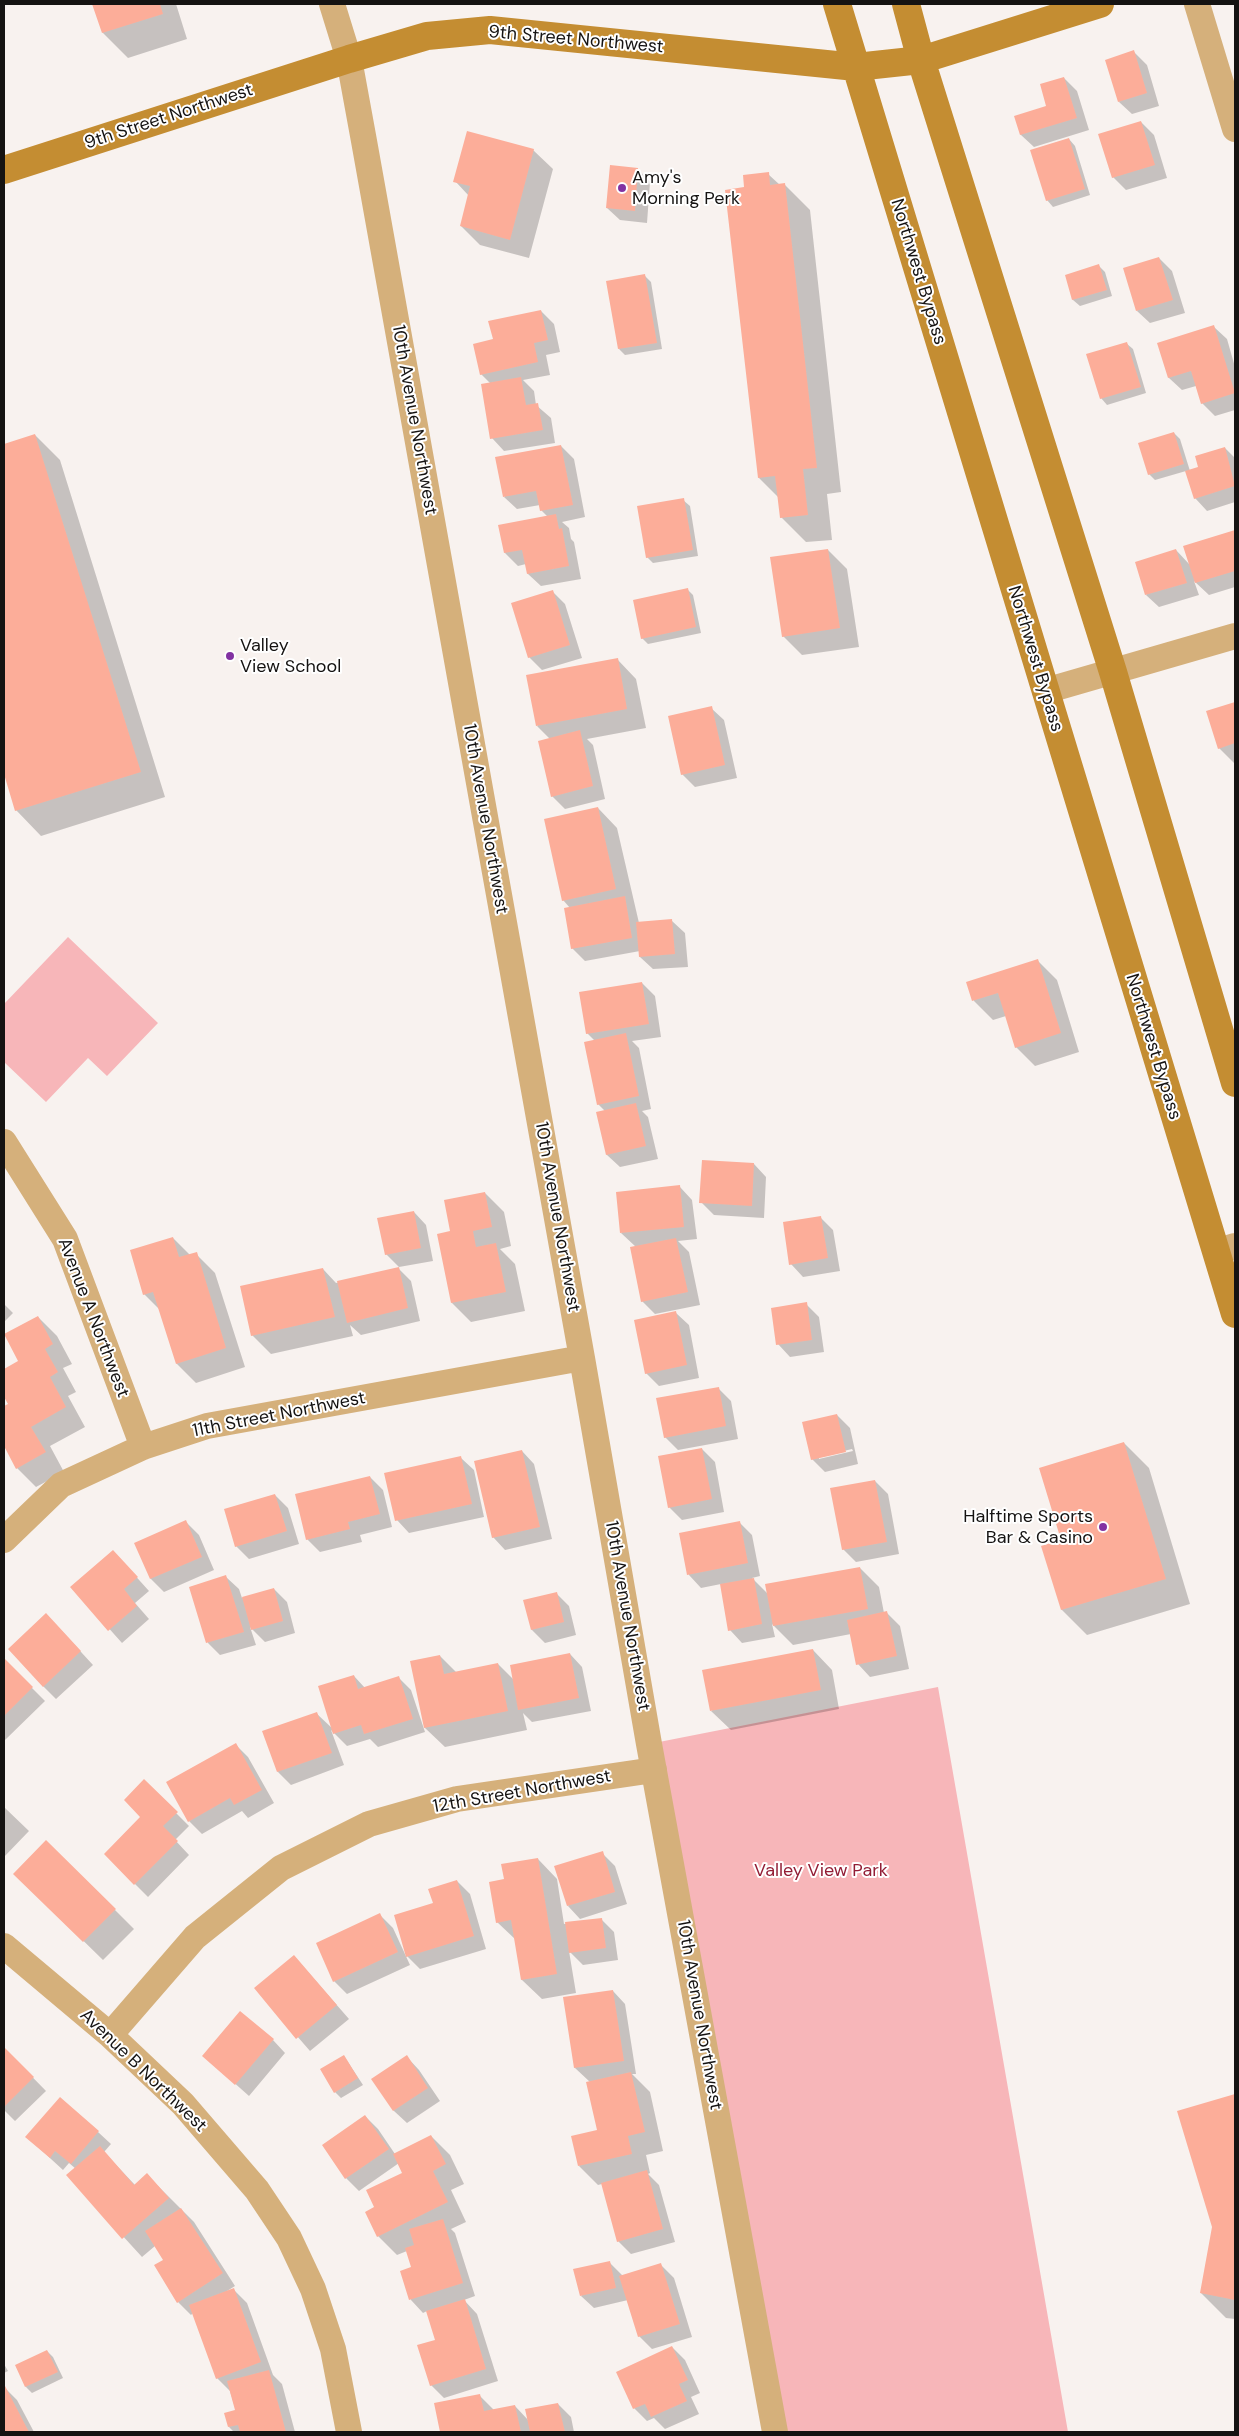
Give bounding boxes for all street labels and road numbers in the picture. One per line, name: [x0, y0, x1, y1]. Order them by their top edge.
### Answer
street label: 9th Street Northwest: [487, 22, 665, 58]
street label: 9th Street Northwest: [82, 80, 256, 154]
street label: Northwest Bypass: [886, 197, 950, 347]
street label: 10th Avenue Northwest: [387, 323, 441, 517]
street label: Northwest Bypass: [1003, 584, 1067, 734]
street label: 10th Avenue Northwest: [458, 722, 512, 916]
street label: Northwest Bypass: [1121, 972, 1185, 1122]
street label: 10th Avenue Northwest: [530, 1120, 584, 1314]
street label: Avenue A Northwest: [53, 1235, 133, 1401]
street label: 11th Street Northwest: [191, 1388, 367, 1442]
street label: 10th Avenue Northwest: [600, 1519, 654, 1713]
street label: 12th Street Northwest: [431, 1766, 613, 1818]
street label: 10th Avenue Northwest: [672, 1918, 726, 2112]
street label: Avenue B Northwest: [75, 2005, 211, 2137]

